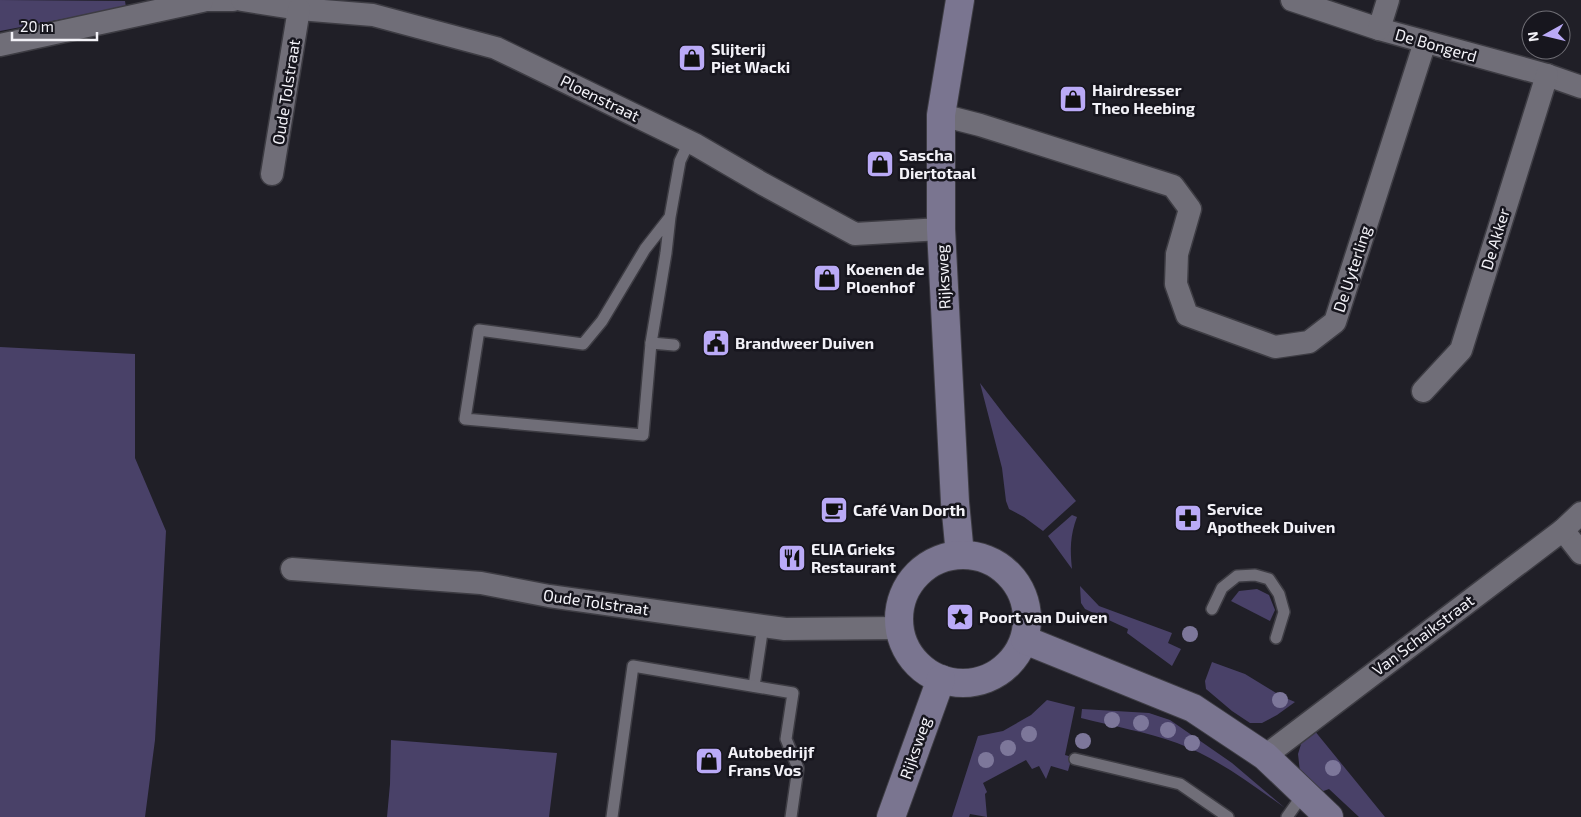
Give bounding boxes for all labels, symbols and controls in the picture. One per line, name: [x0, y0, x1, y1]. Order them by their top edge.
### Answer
scale bar: [12, 10, 98, 42]
north arrow: [1521, 10, 1571, 60]
text: 20 m: [20, 17, 54, 35]
street label: De Bongerd: [1393, 24, 1479, 65]
text: N: [1524, 31, 1542, 43]
street label: Oude Tolstraat: [268, 38, 303, 146]
place label: Slijterij Piet Wacki: [711, 39, 790, 76]
shop icon: Slijterij Piet Wacki: [677, 43, 707, 73]
street label: Ploenstraat: [558, 70, 643, 125]
place label: Hairdresser Theo Heebing: [1092, 80, 1196, 117]
shop icon: Hairdresser Theo Heebing: [1058, 84, 1088, 114]
place label: Sascha Diertotaal: [899, 145, 977, 182]
shop icon: Sascha Diertotaal: [865, 149, 895, 179]
street label: De Akker: [1476, 205, 1513, 272]
street label: De Uyterling: [1329, 223, 1374, 315]
street label: Rijksweg: [931, 244, 955, 310]
place label: Koenen de Ploenhof: [846, 259, 925, 296]
shop icon: Koenen de Ploenhof: [812, 263, 842, 293]
public building icon: Brandweer Duiven: [701, 328, 731, 358]
place label: Brandweer Duiven: [735, 333, 874, 352]
cafe icon: Café Van Dorth: [819, 495, 849, 525]
place label: Service Apotheek Duiven: [1207, 499, 1335, 536]
place label: Café Van Dorth: [853, 500, 965, 519]
pharmacy icon: Service Apotheek Duiven: [1173, 503, 1203, 533]
place label: ELIA Grieks Restaurant: [811, 539, 896, 576]
restaurant icon: ELIA Grieks Restaurant: [777, 543, 807, 573]
street label: Oude Tolstraat: [542, 585, 650, 618]
street label: Van Schaikstraat: [1368, 590, 1477, 679]
place icon: Poort van Duiven: [945, 602, 975, 632]
place label: Poort van Duiven: [979, 607, 1108, 626]
street label: Rijksweg: [895, 714, 935, 782]
place label: Autobedrijf Frans Vos: [728, 742, 815, 779]
shop icon: Autobedrijf Frans Vos: [694, 746, 724, 776]

